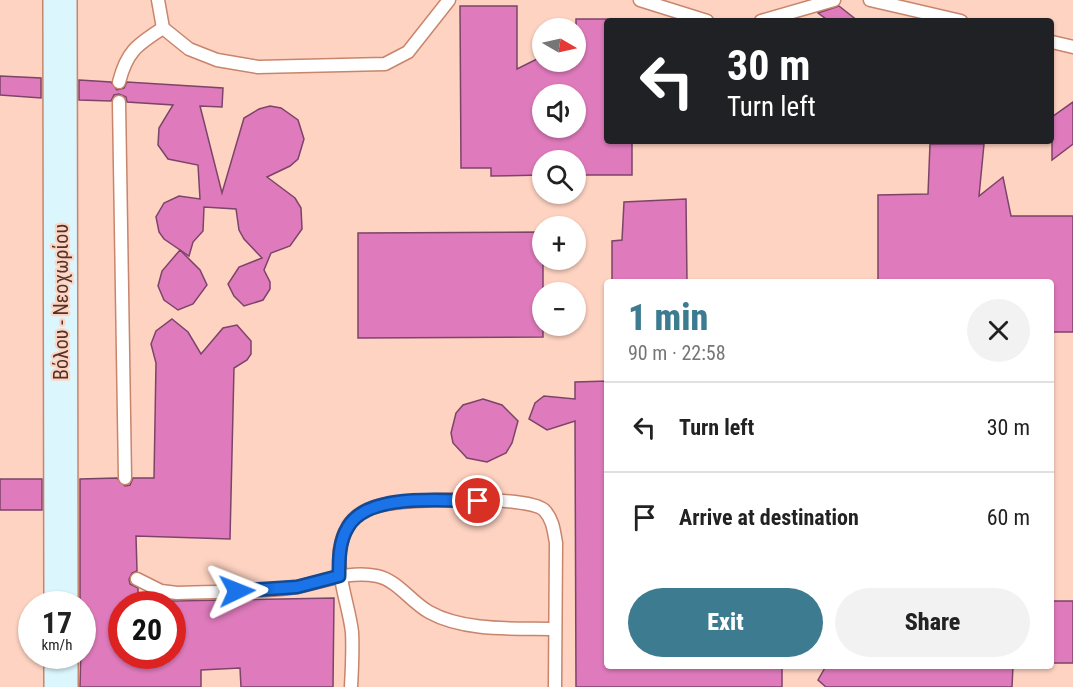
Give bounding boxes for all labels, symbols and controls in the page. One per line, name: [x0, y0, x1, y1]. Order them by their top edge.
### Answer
north arrow: [532, 18, 586, 72]
map controls: [532, 18, 586, 336]
text: 30 m: [727, 41, 810, 90]
icon: left: [628, 42, 706, 120]
button: sound: [532, 84, 586, 138]
text: Turn left: [727, 91, 816, 123]
button: search: [532, 150, 586, 204]
button: +: [532, 216, 586, 270]
street label: Βόλου - Νεοχωρίου: [49, 224, 73, 380]
button: −: [532, 282, 586, 336]
text: 1 min: [628, 297, 708, 339]
button: close: [967, 299, 1030, 362]
text: 90 m · 22:58: [628, 341, 726, 365]
icon: left: [628, 411, 661, 444]
text: Turn left: [679, 415, 754, 440]
text: 30 m: [987, 415, 1030, 440]
pin: [452, 475, 503, 526]
icon: arrive: [461, 484, 494, 517]
icon: arrive: [628, 501, 661, 534]
text: Arrive at destination: [679, 505, 859, 530]
text: 60 m: [987, 505, 1030, 530]
position arrow: [205, 559, 269, 623]
button: Exit: [628, 588, 823, 657]
button: Share: [835, 588, 1030, 657]
speed limit sign: 20: [108, 591, 186, 669]
text: 17: [42, 605, 72, 640]
text: km/h: [42, 636, 72, 654]

